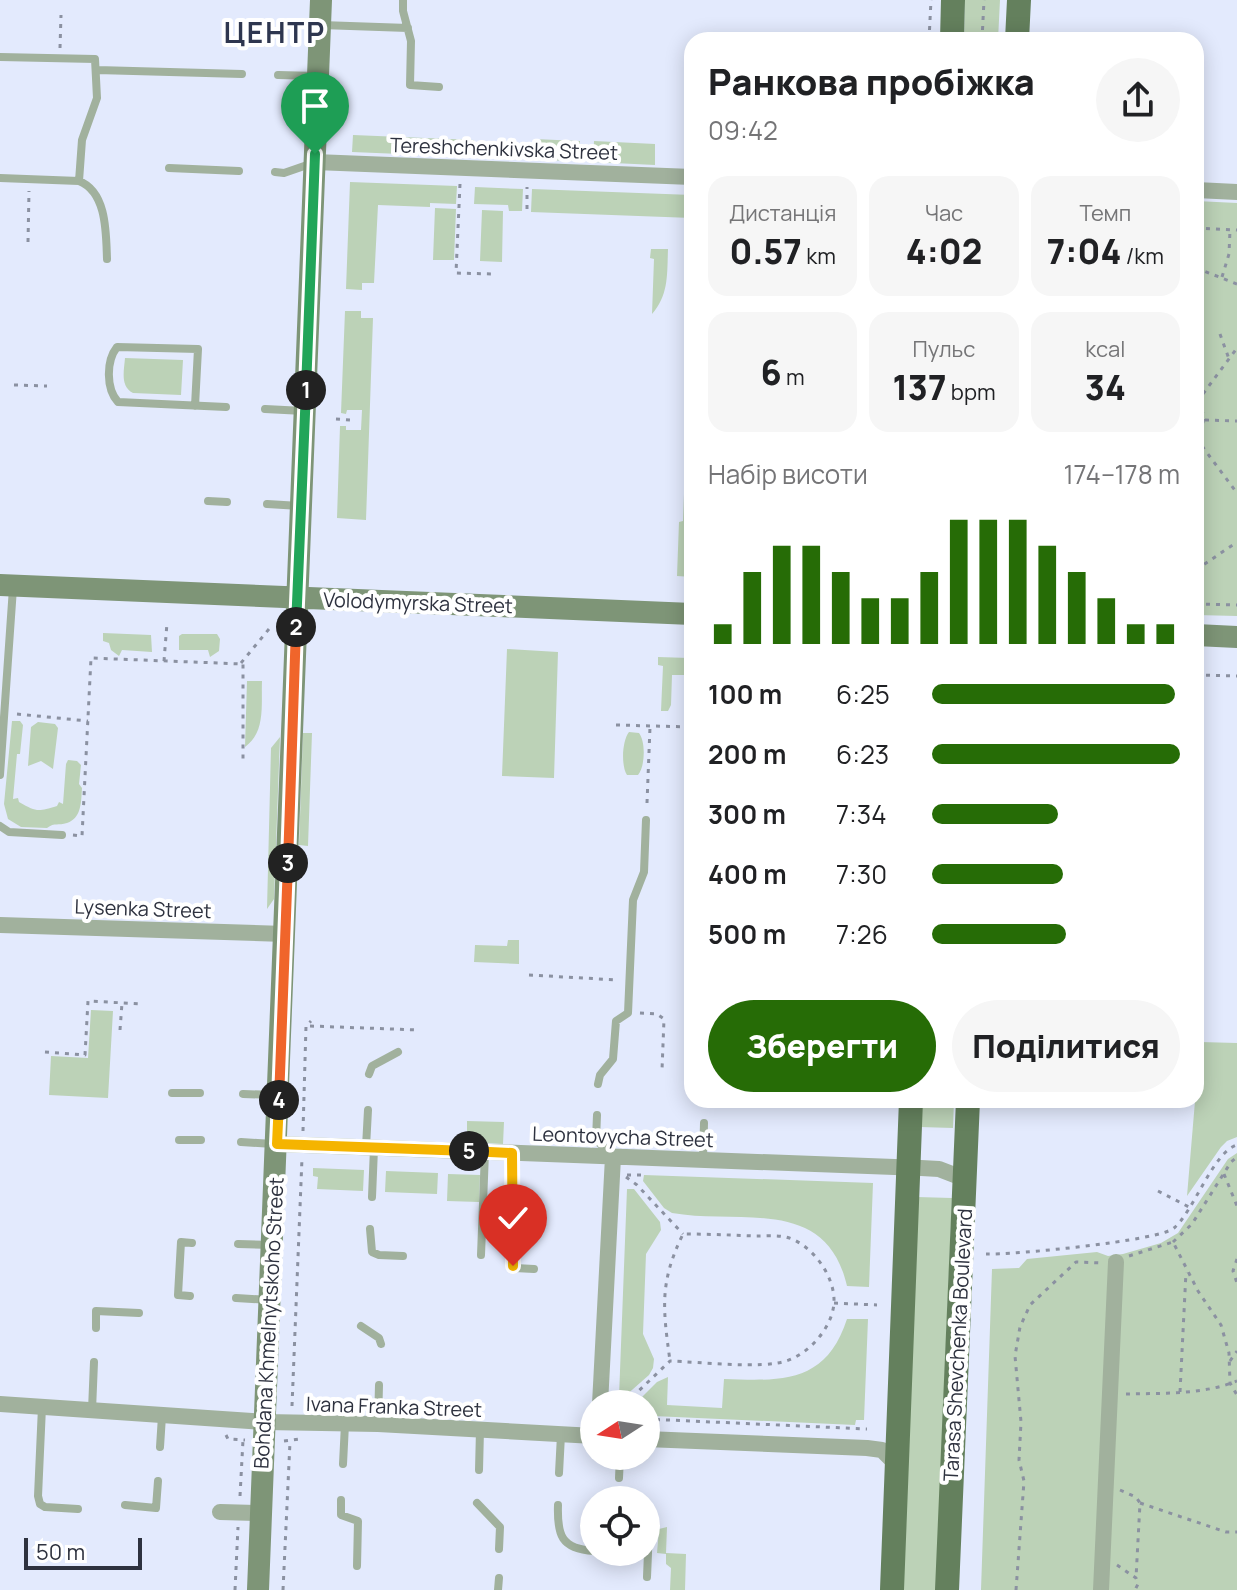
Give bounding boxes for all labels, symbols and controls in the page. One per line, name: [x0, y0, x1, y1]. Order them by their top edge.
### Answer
district label: ЦЕНТР: [224, 13, 326, 51]
text: Ранкова пробіжка: [708, 57, 1035, 106]
button: share: [1096, 58, 1180, 142]
pin: [281, 72, 349, 154]
icon: arrive: [293, 84, 337, 128]
text: 09:42: [708, 112, 778, 148]
street label: Tereshchenkivska Street: [390, 131, 618, 166]
text: Дистанція: [729, 198, 836, 228]
text: Час: [925, 198, 963, 228]
text: Темп: [1079, 198, 1131, 228]
text: 0.57: [730, 228, 802, 274]
text: 4:02: [906, 228, 982, 274]
text: 7:04: [1047, 228, 1121, 274]
text: km: [802, 241, 836, 271]
text: /km: [1121, 241, 1164, 271]
text: Пульс: [913, 334, 975, 364]
text: kcal: [1085, 334, 1125, 364]
text: 6: [761, 349, 782, 395]
text: m: [782, 362, 805, 392]
text: 137: [892, 364, 946, 410]
text: 34: [1085, 364, 1126, 410]
pin: 1: [286, 370, 326, 410]
text: 1: [301, 375, 311, 405]
text: bpm: [946, 377, 996, 407]
text: Набір висоти: [708, 456, 868, 492]
text: 174–178 m: [1063, 456, 1180, 492]
street label: Volodymyrska Street: [323, 586, 513, 619]
pin: 2: [276, 607, 316, 647]
text: 2: [289, 612, 303, 642]
text: 100 m: [708, 676, 782, 712]
text: 6:25: [836, 676, 890, 712]
text: 200 m: [708, 736, 786, 772]
text: 6:23: [836, 736, 889, 772]
text: 300 m: [708, 796, 786, 832]
text: 7:34: [836, 796, 887, 832]
pin: 3: [268, 843, 308, 883]
text: 3: [282, 848, 294, 878]
text: 400 m: [708, 856, 787, 892]
text: 7:30: [836, 856, 887, 892]
street label: Lysenka Street: [74, 893, 212, 924]
text: 500 m: [708, 916, 786, 952]
text: 7:26: [836, 916, 888, 952]
button: Зберегти: [708, 1000, 936, 1092]
button: Поділитися: [952, 1000, 1180, 1092]
pin: 4: [259, 1080, 299, 1120]
text: 4: [272, 1085, 286, 1115]
street label: Leontovycha Street: [532, 1120, 714, 1153]
pin: 5: [449, 1131, 489, 1171]
text: 5: [463, 1136, 475, 1166]
street label: Bohdana Khmelnytskoho Street: [247, 1176, 290, 1470]
pin: [479, 1184, 547, 1266]
icon: check: [491, 1196, 535, 1240]
street label: Tarasa Shevchenka Boulevard: [937, 1208, 978, 1482]
street label: Ivana Franka Street: [306, 1390, 482, 1423]
north arrow: [580, 1390, 660, 1470]
map controls: [580, 1390, 660, 1566]
button: locate: [580, 1486, 660, 1566]
scale bar: [24, 1534, 142, 1570]
text: 50 m: [36, 1537, 85, 1567]

